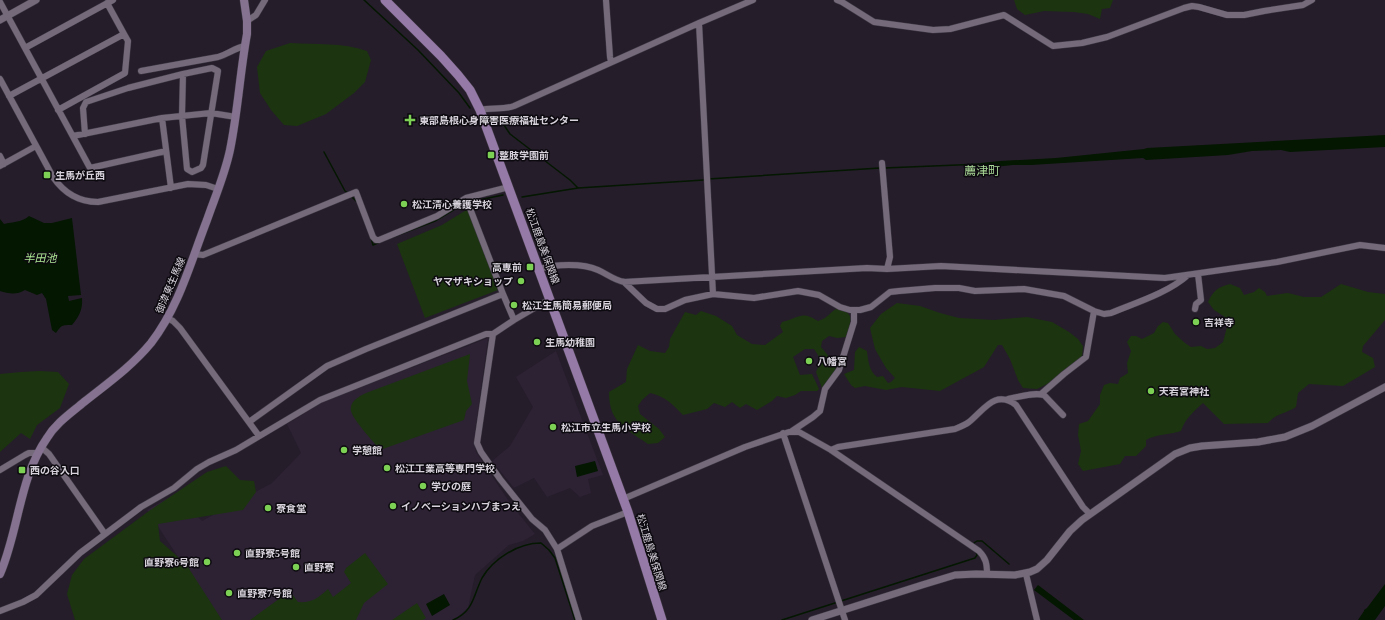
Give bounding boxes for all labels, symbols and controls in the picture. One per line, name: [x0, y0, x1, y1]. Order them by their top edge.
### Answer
marker: 東部島根心身障害医療福祉センター: [404, 114, 416, 126]
place label: 東部島根心身障害医療福祉センター: [419, 115, 579, 126]
marker: 整肢学園前: [486, 150, 496, 160]
place label: 整肢学園前: [499, 150, 549, 161]
district label: 薦津町: [964, 164, 1000, 178]
marker: 生馬が丘西: [42, 170, 52, 180]
place label: 生馬が丘西: [55, 170, 105, 181]
marker: 松江清心養護学校: [399, 199, 409, 209]
place label: 松江清心養護学校: [412, 199, 492, 210]
street label: 松江鹿島美保関線: [524, 207, 561, 286]
water label: 半田池: [24, 252, 57, 264]
street label: 御津東生馬線: [154, 255, 187, 315]
place label: 高専前: [492, 262, 522, 273]
marker: 高専前: [525, 262, 535, 272]
place label: ヤマザキショップ: [433, 276, 513, 287]
marker: ヤマザキショップ: [516, 276, 526, 286]
marker: 松江生馬簡易郵便局: [509, 300, 519, 310]
place label: 松江生馬簡易郵便局: [522, 300, 612, 311]
marker: 吉祥寺: [1191, 317, 1201, 327]
place label: 吉祥寺: [1204, 317, 1234, 328]
marker: 生馬幼稚園: [532, 337, 542, 347]
place label: 生馬幼稚園: [545, 337, 595, 348]
marker: 八幡宮: [804, 356, 814, 366]
place label: 八幡宮: [817, 356, 847, 367]
marker: 天若宮神社: [1146, 386, 1156, 396]
place label: 天若宮神社: [1159, 386, 1210, 397]
marker: 松江市立生馬小学校: [548, 422, 558, 432]
place label: 松江市立生馬小学校: [561, 422, 651, 433]
marker: 学憩館: [339, 445, 349, 455]
place label: 学憩館: [352, 445, 382, 456]
marker: 松江工業高等専門学校: [382, 463, 392, 473]
place label: 松江工業高等専門学校: [395, 463, 495, 474]
marker: 西の谷入口: [17, 465, 27, 475]
place label: 西の谷入口: [30, 465, 80, 476]
marker: 学びの庭: [418, 481, 428, 491]
place label: 学びの庭: [431, 481, 471, 492]
marker: イノベーションハブまつえ: [388, 501, 398, 511]
place label: イノベーションハブまつえ: [401, 501, 521, 512]
marker: 寮食堂: [263, 503, 273, 513]
place label: 寮食堂: [276, 503, 306, 514]
street label: 松江鹿島美保関線: [635, 512, 668, 592]
marker: 直野寮5号館: [232, 548, 242, 558]
place label: 直野寮5号館: [245, 548, 300, 559]
place label: 直野寮6号館: [144, 557, 199, 568]
marker: 直野寮6号館: [202, 557, 212, 567]
marker: 直野寮: [291, 562, 301, 572]
place label: 直野寮: [304, 562, 334, 573]
marker: 直野寮7号館: [224, 588, 234, 598]
place label: 直野寮7号館: [237, 588, 292, 599]

